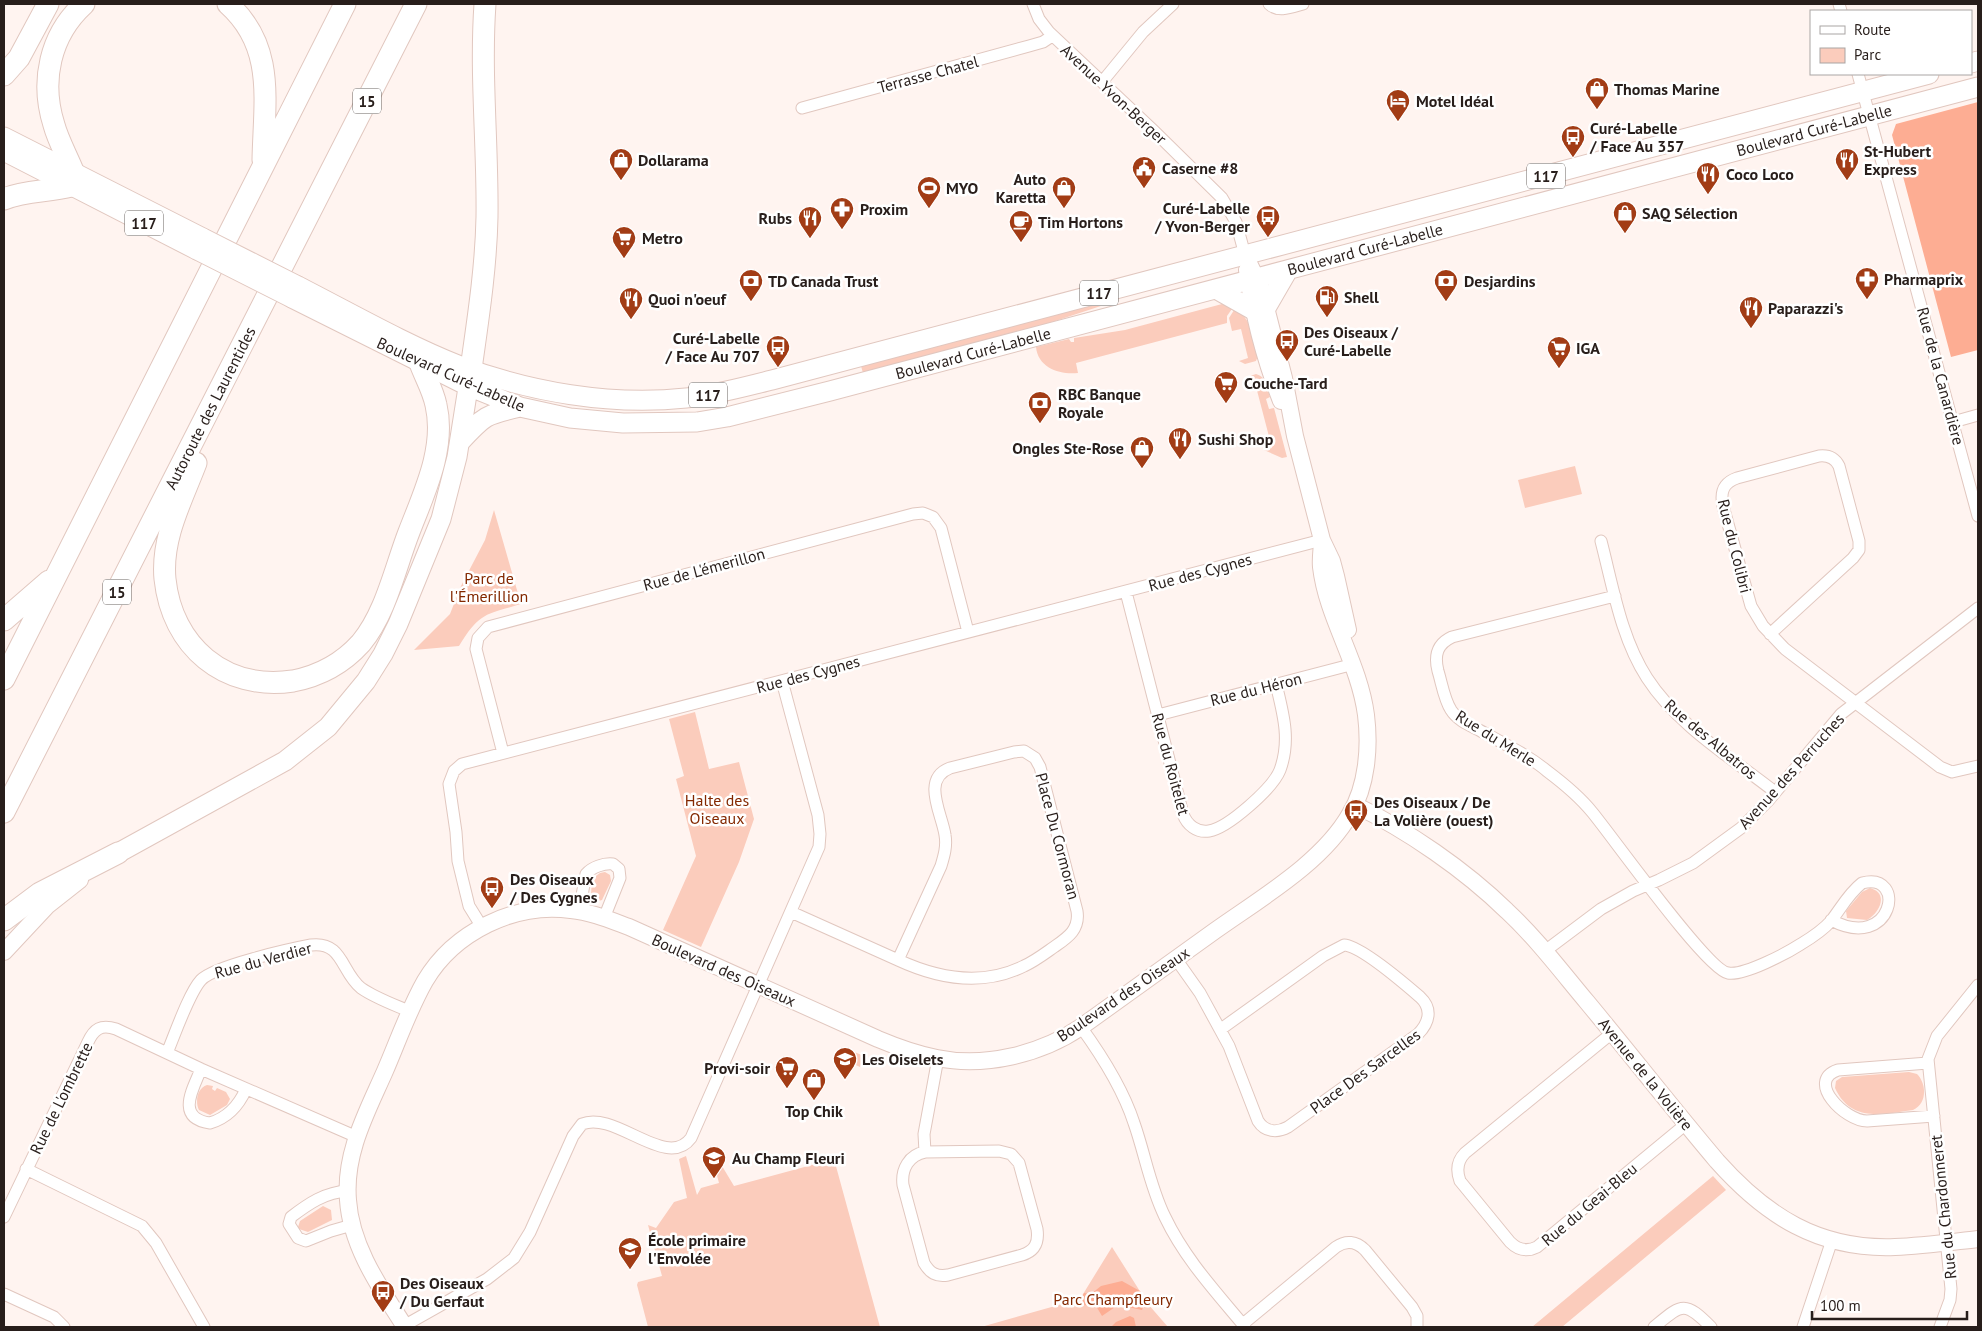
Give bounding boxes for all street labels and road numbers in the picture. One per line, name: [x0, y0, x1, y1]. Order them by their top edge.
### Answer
street label: Avenue Yvon-Berger: [1057, 40, 1172, 149]
street label: Terrasse Chatel: [875, 51, 981, 97]
road number: 15: [353, 88, 381, 114]
street label: Boulevard Curé-Labelle: [1734, 100, 1894, 160]
road number: 117: [1527, 164, 1565, 188]
road number: 117: [125, 210, 163, 236]
street label: Boulevard Curé-Labelle: [1285, 219, 1445, 279]
road number: 117: [1080, 280, 1118, 306]
street label: Rue de la Canardière: [1913, 305, 1969, 447]
street label: Autoroute des Laurentides: [160, 323, 260, 493]
street label: Boulevard Curé-Labelle: [893, 323, 1053, 383]
street label: Boulevard Curé-Labelle: [374, 332, 528, 416]
road number: 117: [689, 382, 727, 408]
street label: Rue du Colibri: [1714, 497, 1756, 595]
street label: Rue de L'émerillon: [641, 543, 767, 595]
street label: Rue des Cygnes: [1146, 549, 1254, 595]
road number: 15: [103, 580, 131, 604]
street label: Rue des Cygnes: [754, 651, 862, 697]
street label: Rue du Héron: [1208, 668, 1304, 710]
street label: Rue des Albatros: [1661, 695, 1761, 784]
street label: Rue du Merle: [1452, 705, 1540, 771]
street label: Avenue des Perruches: [1734, 709, 1848, 833]
street label: Rue du Roitelet: [1148, 711, 1194, 818]
street label: Place Du Cormoran: [1031, 770, 1085, 902]
street label: Boulevard des Oiseaux: [649, 929, 799, 1011]
street label: Rue du Verdier: [212, 937, 314, 983]
street label: Boulevard des Oiseaux: [1053, 942, 1193, 1046]
street label: Avenue de la Volière: [1594, 1014, 1698, 1134]
street label: Place Des Sarcelles: [1306, 1024, 1424, 1118]
street label: Rue de L'ombrette: [25, 1039, 97, 1157]
street label: Rue du Chardonneret: [1925, 1133, 1961, 1280]
street label: Rue du Geai-Bleu: [1537, 1158, 1641, 1250]

